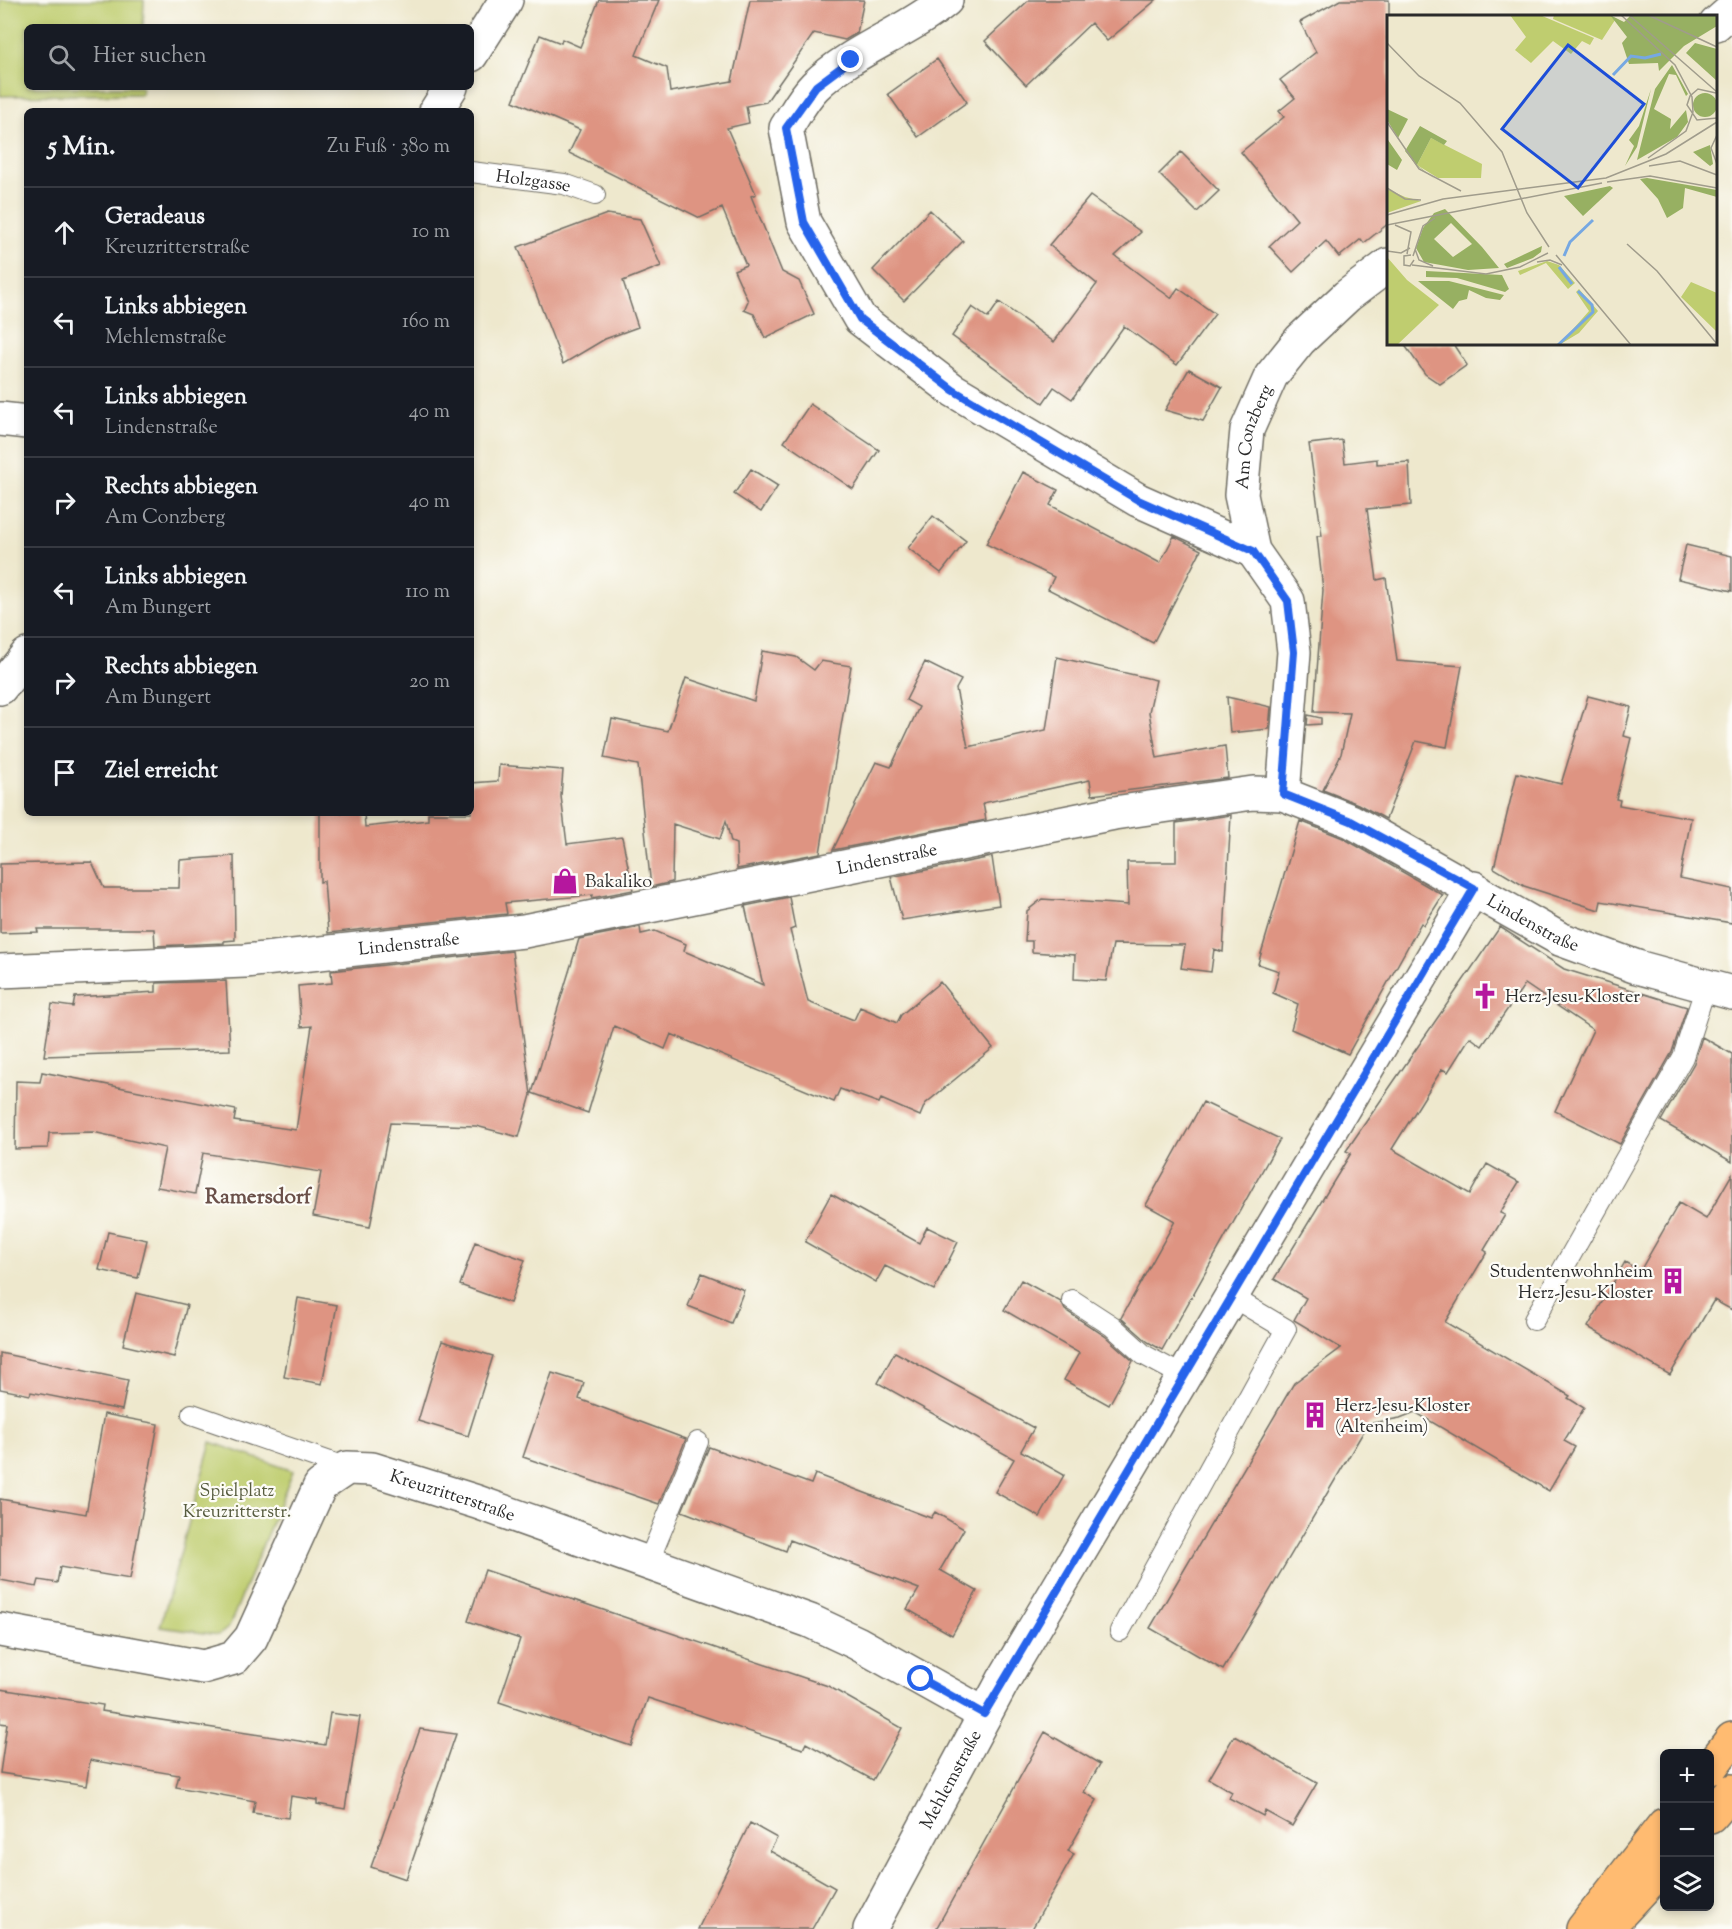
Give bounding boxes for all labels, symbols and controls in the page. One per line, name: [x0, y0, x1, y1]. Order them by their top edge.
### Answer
inset map: [1387, 15, 1717, 345]
search box: [24, 24, 474, 90]
icon: search: [45, 41, 78, 74]
text: Hier suchen: [93, 41, 207, 73]
route end: [837, 46, 863, 72]
text: 5 Min.: [48, 129, 116, 166]
text: Zu Fuß · 380 m: [327, 133, 450, 162]
street label: Holzgasse: [494, 164, 574, 200]
text: Geradeaus: [105, 202, 205, 234]
icon: ahead: [48, 216, 81, 249]
text: 10 m: [412, 218, 450, 247]
text: Kreuzritterstraße: [105, 234, 250, 263]
text: Links abbiegen: [105, 292, 247, 324]
icon: left: [48, 306, 81, 339]
text: 160 m: [402, 308, 450, 337]
text: Mehlemstraße: [105, 324, 227, 353]
street label: Am Conzberg: [1231, 381, 1281, 491]
text: Links abbiegen: [105, 382, 247, 414]
icon: left: [48, 396, 81, 429]
text: 40 m: [409, 398, 450, 427]
text: Lindenstraße: [105, 414, 218, 443]
text: Rechts abbiegen: [105, 472, 258, 504]
icon: right: [48, 486, 81, 519]
text: 40 m: [409, 488, 450, 517]
text: Am Conzberg: [105, 504, 225, 533]
text: Links abbiegen: [105, 562, 247, 594]
icon: left: [48, 576, 81, 609]
text: 110 m: [405, 578, 450, 607]
text: Am Bungert: [105, 594, 211, 623]
text: Rechts abbiegen: [105, 652, 258, 684]
icon: right: [48, 666, 81, 699]
text: 20 m: [409, 668, 450, 697]
text: Am Bungert: [105, 684, 211, 713]
icon: arrive: [48, 756, 81, 789]
text: Ziel erreicht: [105, 756, 218, 788]
street label: Lindenstraße: [835, 838, 940, 883]
shop icon: Bakaliko: [550, 866, 580, 896]
place label: Bakaliko: [585, 870, 652, 896]
street label: Lindenstraße: [1481, 889, 1582, 960]
street label: Lindenstraße: [357, 927, 461, 964]
church icon: Herz-Jesu-Kloster: [1470, 981, 1500, 1011]
place label: Herz-Jesu-Kloster: [1505, 985, 1640, 1011]
district label: Ramersdorf: [205, 1183, 313, 1213]
place label: Studentenwohnheim Herz-Jesu-Kloster: [1490, 1260, 1653, 1307]
building icon: Studentenwohnheim Herz-Jesu-Kloster: [1658, 1266, 1688, 1296]
place label: Herz-Jesu-Kloster (Altenheim): [1335, 1394, 1470, 1441]
building icon: Herz-Jesu-Kloster (Altenheim): [1300, 1400, 1330, 1430]
street label: Kreuzritterstraße: [386, 1464, 518, 1530]
park label: Spielplatz Kreuzritterstr.: [183, 1479, 291, 1526]
route start: [907, 1665, 933, 1691]
street label: Mehlemstraße: [915, 1726, 989, 1835]
map controls: [1660, 1749, 1714, 1911]
button: +: [1660, 1749, 1714, 1803]
button: −: [1660, 1803, 1714, 1857]
button: layers: [1660, 1857, 1714, 1911]

